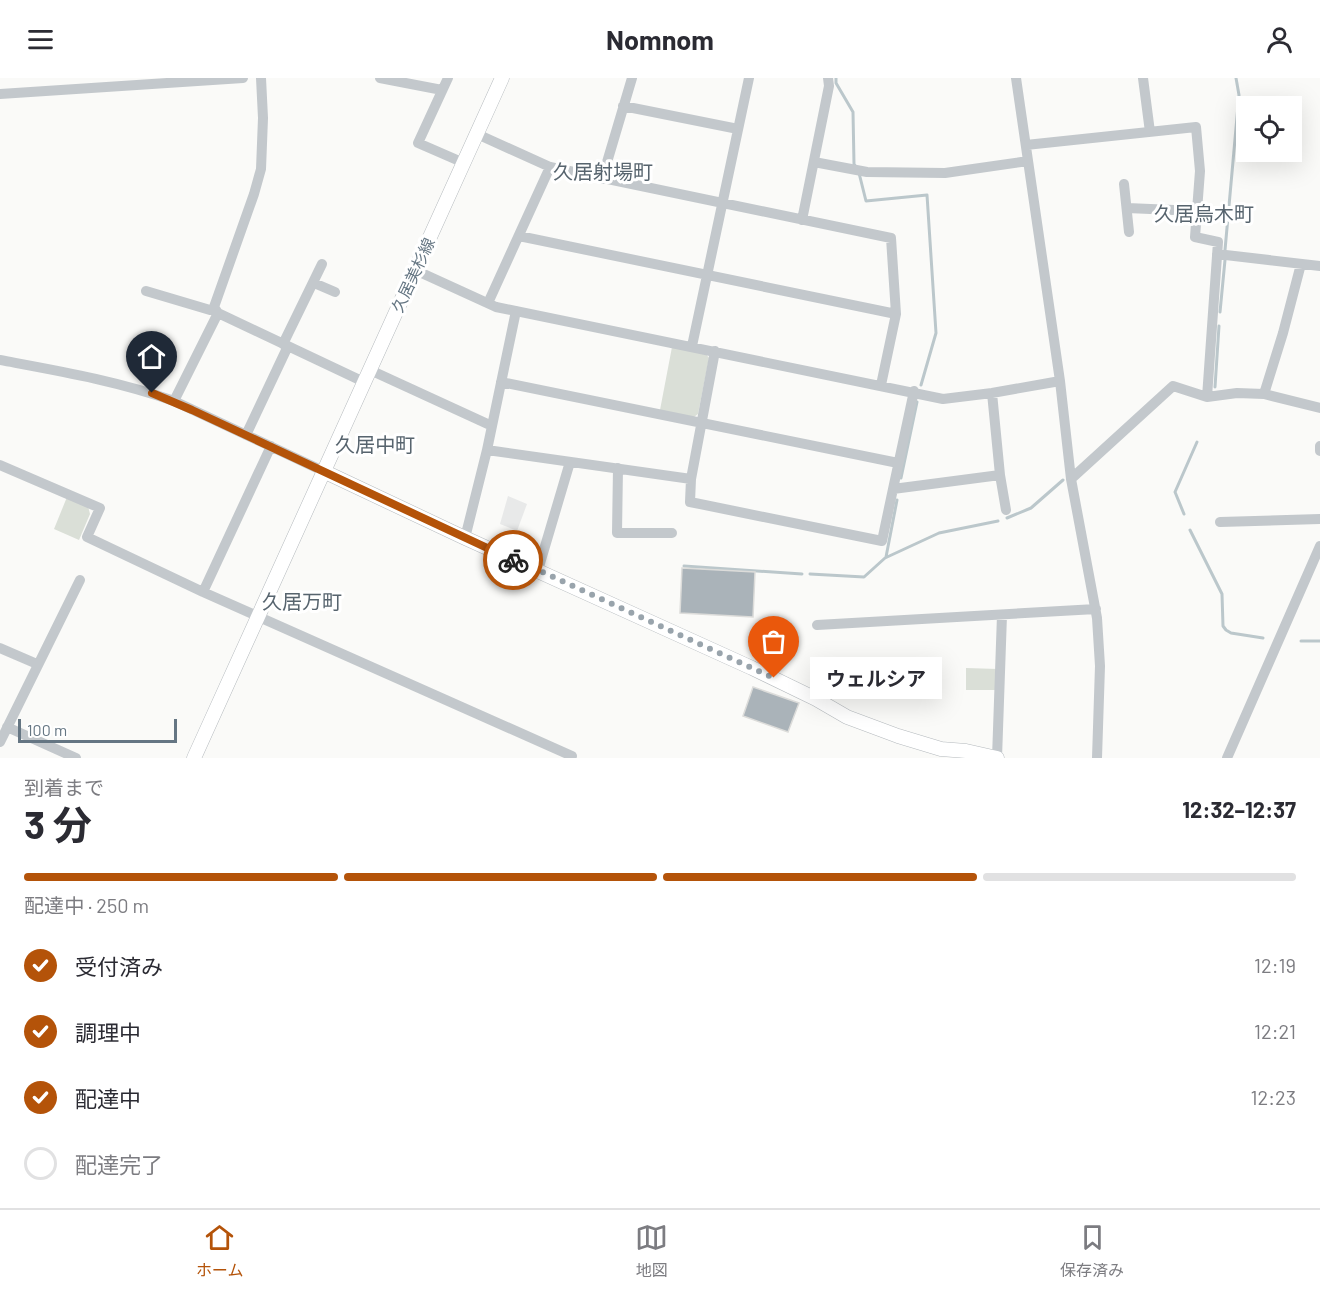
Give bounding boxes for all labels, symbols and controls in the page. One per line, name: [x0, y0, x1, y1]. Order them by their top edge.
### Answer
icon: menu: [24, 23, 57, 56]
text: Nomnom: [606, 23, 714, 55]
icon: person: [1263, 23, 1296, 56]
map controls: [1236, 96, 1302, 162]
button: locate: [1236, 96, 1302, 162]
district label: 久居射場町: [553, 159, 653, 183]
district label: 久居烏木町: [1154, 201, 1254, 225]
street label: 久居美杉線: [387, 235, 438, 315]
pin: [126, 331, 177, 393]
icon: home: [135, 340, 168, 373]
district label: 久居中町: [335, 432, 415, 456]
courier: [483, 530, 543, 590]
icon: bike: [497, 544, 530, 577]
district label: 久居万町: [262, 589, 342, 613]
pin: [748, 616, 799, 678]
icon: bag: [757, 625, 790, 658]
callout: ウェルシア: [810, 657, 942, 699]
text: ウェルシア: [826, 666, 926, 690]
scale bar: [18, 716, 177, 744]
text: 100 m: [27, 720, 67, 739]
text: 到着まで: [24, 775, 104, 799]
text: 12:32–12:37: [1182, 796, 1296, 822]
text: 3 分: [24, 800, 92, 847]
text: 配達中 · 250 m: [24, 893, 149, 917]
icon: check: [24, 949, 57, 982]
text: 受付済み: [75, 953, 163, 979]
text: 12:19: [1254, 953, 1296, 977]
icon: check: [24, 1015, 57, 1048]
text: 調理中: [75, 1019, 141, 1045]
text: 12:21: [1254, 1019, 1296, 1043]
icon: check: [24, 1081, 57, 1114]
text: 配達中: [75, 1085, 141, 1111]
text: 12:23: [1251, 1085, 1296, 1109]
text: 配達完了: [75, 1151, 163, 1177]
tab: ホーム: [196, 1221, 243, 1281]
tab: 地図: [635, 1221, 668, 1281]
tab: 保存済み: [1060, 1221, 1124, 1281]

